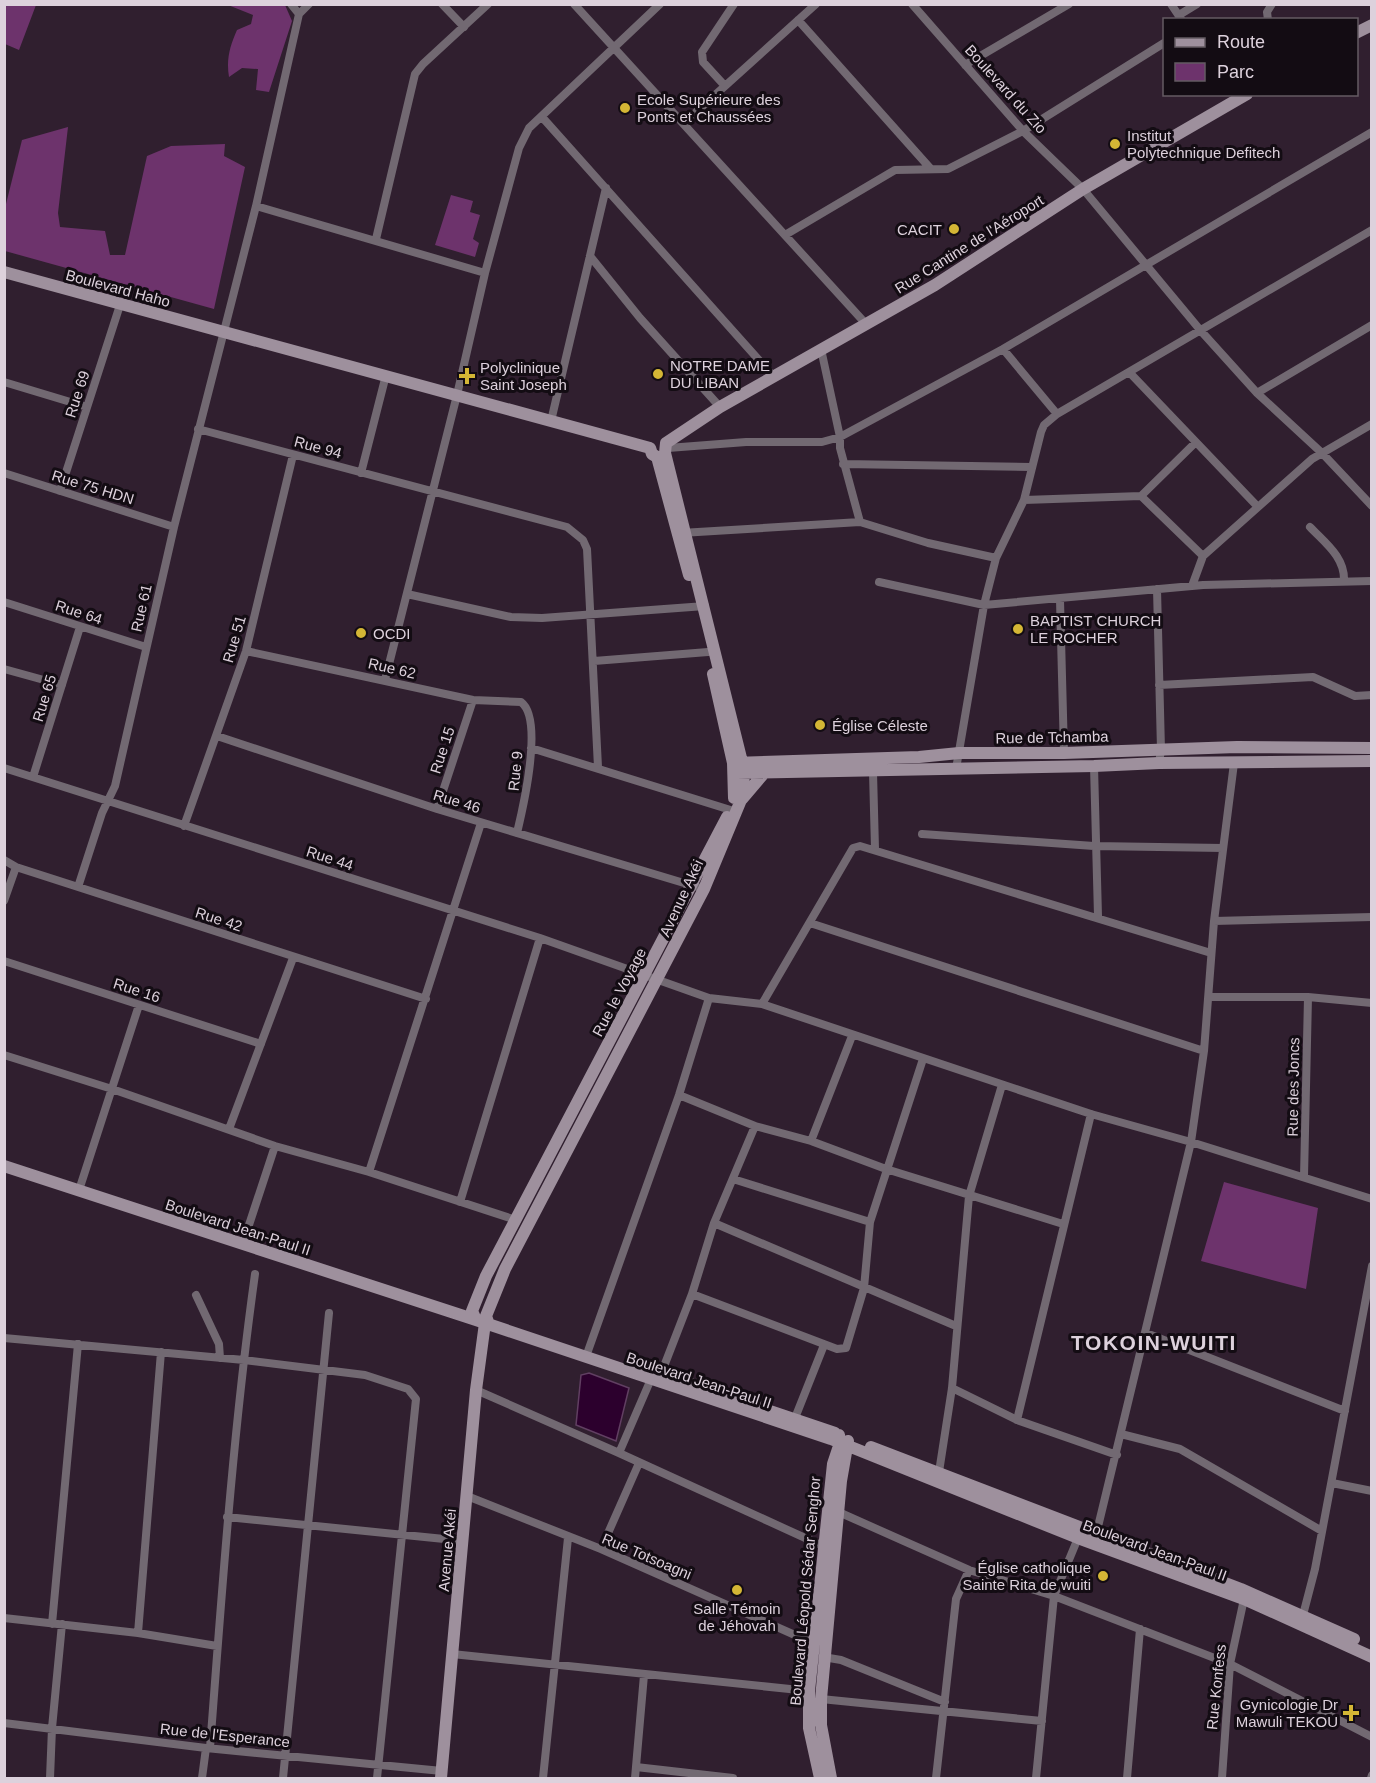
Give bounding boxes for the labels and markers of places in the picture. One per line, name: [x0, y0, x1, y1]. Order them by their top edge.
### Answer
place label: Ecole Supérieure des Ponts et Chaussées: [637, 91, 780, 125]
marker: Ecole Supérieure des Ponts et Chaussées: [618, 101, 632, 115]
place label: Institut Polytechnique Defitech: [1127, 127, 1280, 161]
marker: Institut Polytechnique Defitech: [1108, 137, 1122, 151]
place label: CACIT: [897, 221, 942, 238]
marker: CACIT: [947, 222, 961, 236]
place label: NOTRE DAME DU LIBAN: [670, 357, 770, 391]
place label: Polyclinique Saint Joseph: [480, 359, 567, 393]
marker: Polyclinique Saint Joseph: [458, 367, 476, 385]
marker: NOTRE DAME DU LIBAN: [651, 367, 665, 381]
place label: BAPTIST CHURCH LE ROCHER: [1030, 612, 1161, 646]
marker: BAPTIST CHURCH LE ROCHER: [1011, 622, 1025, 636]
place label: OCDI: [373, 625, 411, 642]
marker: OCDI: [354, 626, 368, 640]
place label: Église Céleste: [832, 717, 928, 734]
marker: Église Céleste: [813, 718, 827, 732]
place label: Église catholique Sainte Rita de wuiti: [963, 1559, 1091, 1593]
marker: Église catholique Sainte Rita de wuiti: [1096, 1569, 1110, 1583]
marker: Salle Témoin de Jéhovah: [730, 1583, 744, 1597]
place label: Salle Témoin de Jéhovah: [693, 1600, 781, 1634]
place label: Gynicologie Dr Mawuli TEKOU: [1236, 1696, 1338, 1730]
marker: Gynicologie Dr Mawuli TEKOU: [1342, 1704, 1360, 1722]

